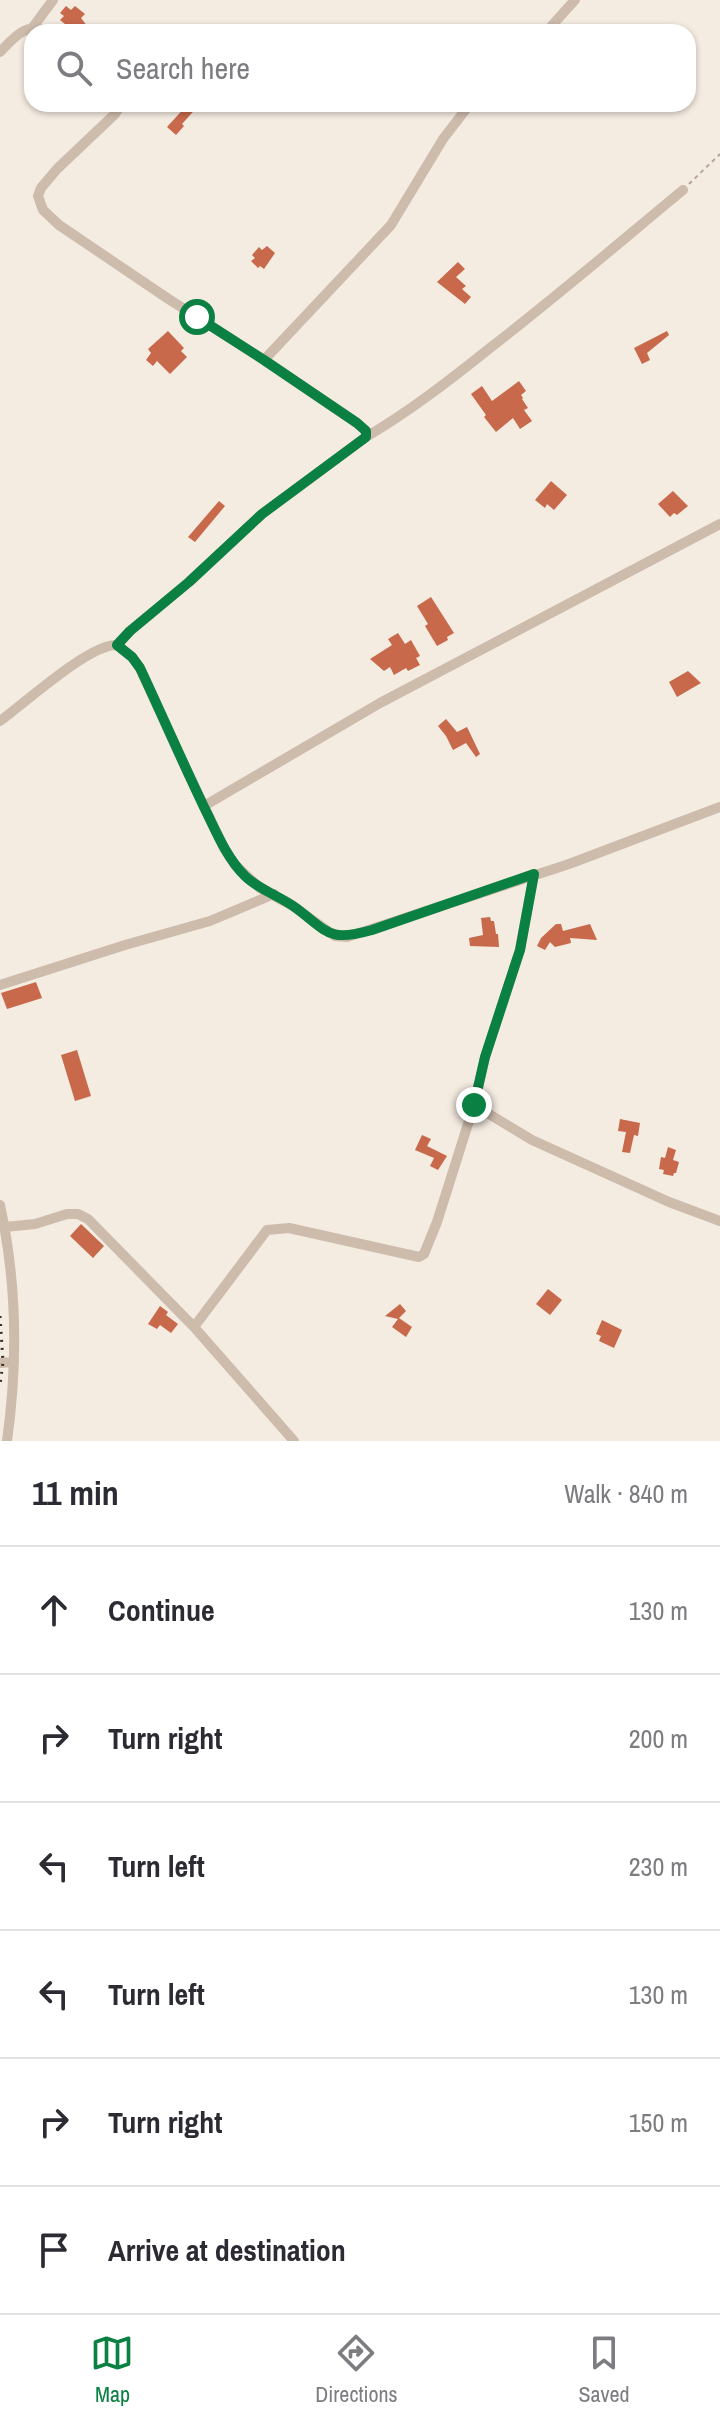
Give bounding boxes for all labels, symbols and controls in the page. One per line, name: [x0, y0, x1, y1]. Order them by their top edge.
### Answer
search box: [24, 24, 696, 112]
icon: search: [52, 46, 96, 90]
text: Search here: [116, 48, 250, 88]
route start: [179, 299, 215, 335]
route end: [456, 1087, 492, 1123]
text: 11 min: [32, 1470, 119, 1516]
text: Walk · 840 m: [564, 1476, 688, 1511]
icon: ahead: [32, 1588, 76, 1632]
text: Continue: [108, 1590, 215, 1630]
text: 130 m: [629, 1593, 688, 1628]
icon: right: [32, 1716, 76, 1760]
text: Turn right: [108, 1718, 222, 1758]
text: 200 m: [629, 1721, 688, 1756]
icon: left: [32, 1844, 76, 1888]
text: Turn left: [108, 1846, 205, 1886]
text: 230 m: [629, 1849, 688, 1884]
icon: left: [32, 1972, 76, 2016]
text: Turn left: [108, 1974, 205, 2014]
text: 130 m: [629, 1977, 688, 2012]
icon: right: [32, 2100, 76, 2144]
text: Turn right: [108, 2102, 222, 2142]
text: 150 m: [629, 2105, 688, 2140]
icon: arrive: [32, 2228, 76, 2272]
text: Arrive at destination: [108, 2230, 346, 2270]
tab: Map: [90, 2331, 134, 2409]
tab: Directions: [315, 2331, 398, 2409]
tab: Saved: [578, 2331, 630, 2409]

